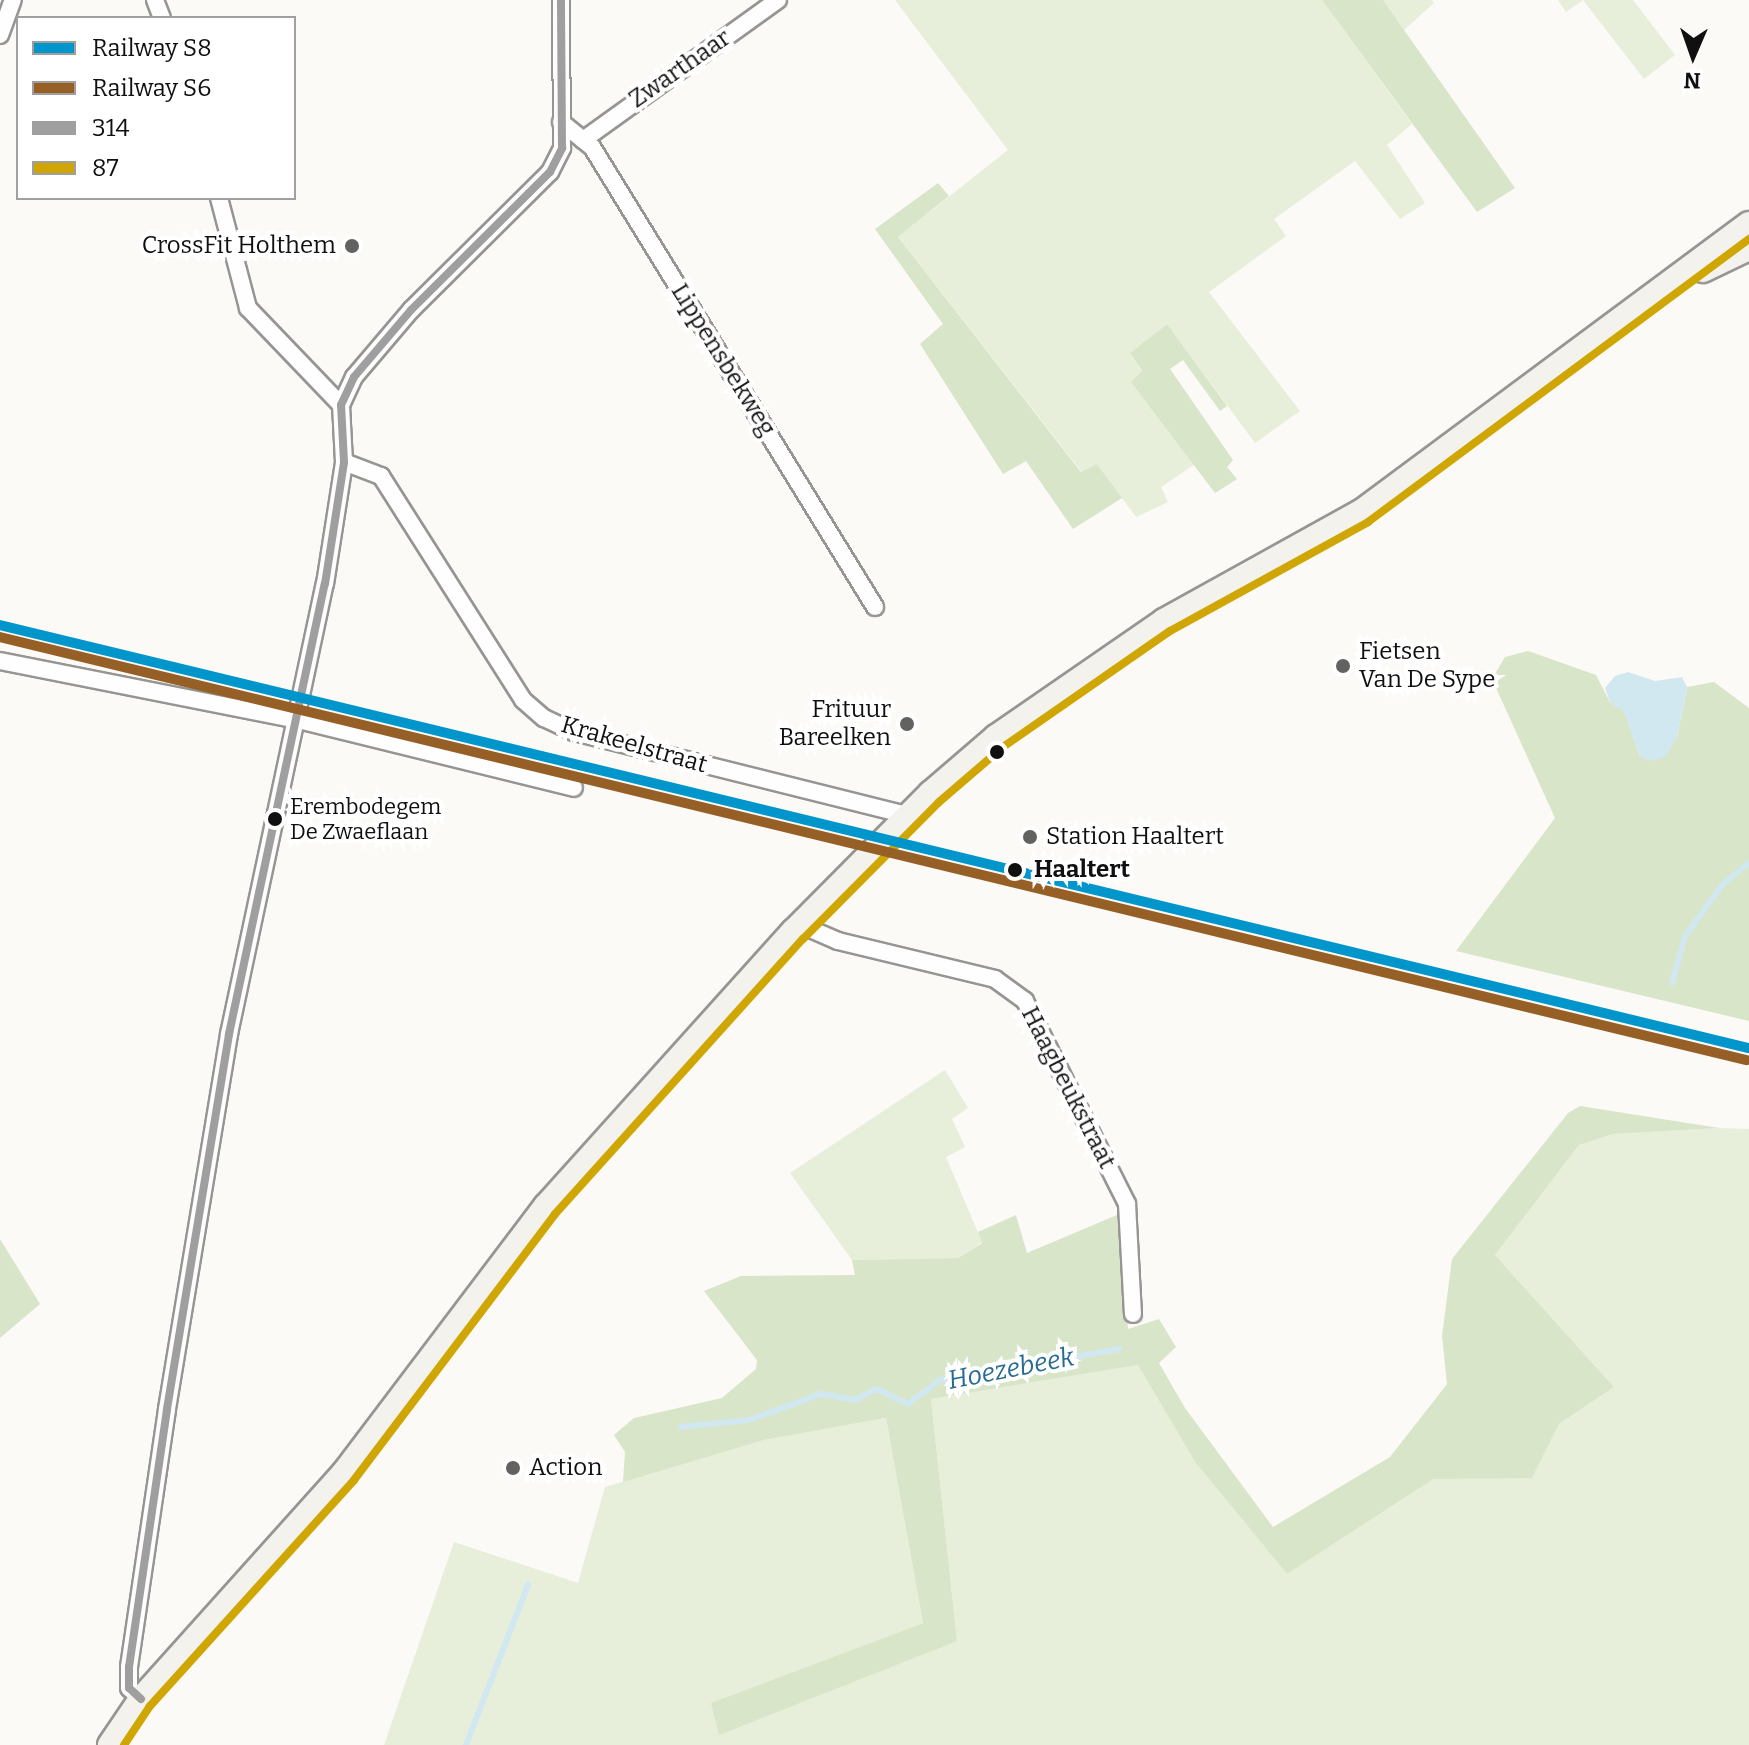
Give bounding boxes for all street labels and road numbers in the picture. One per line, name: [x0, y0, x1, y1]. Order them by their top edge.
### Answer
street label: Zwarthaar: [624, 24, 736, 114]
street label: Lippensbekweg: [665, 279, 781, 441]
street label: Krakeelstraat: [558, 710, 710, 780]
street label: Haagbeukstraat: [1015, 1002, 1121, 1174]

